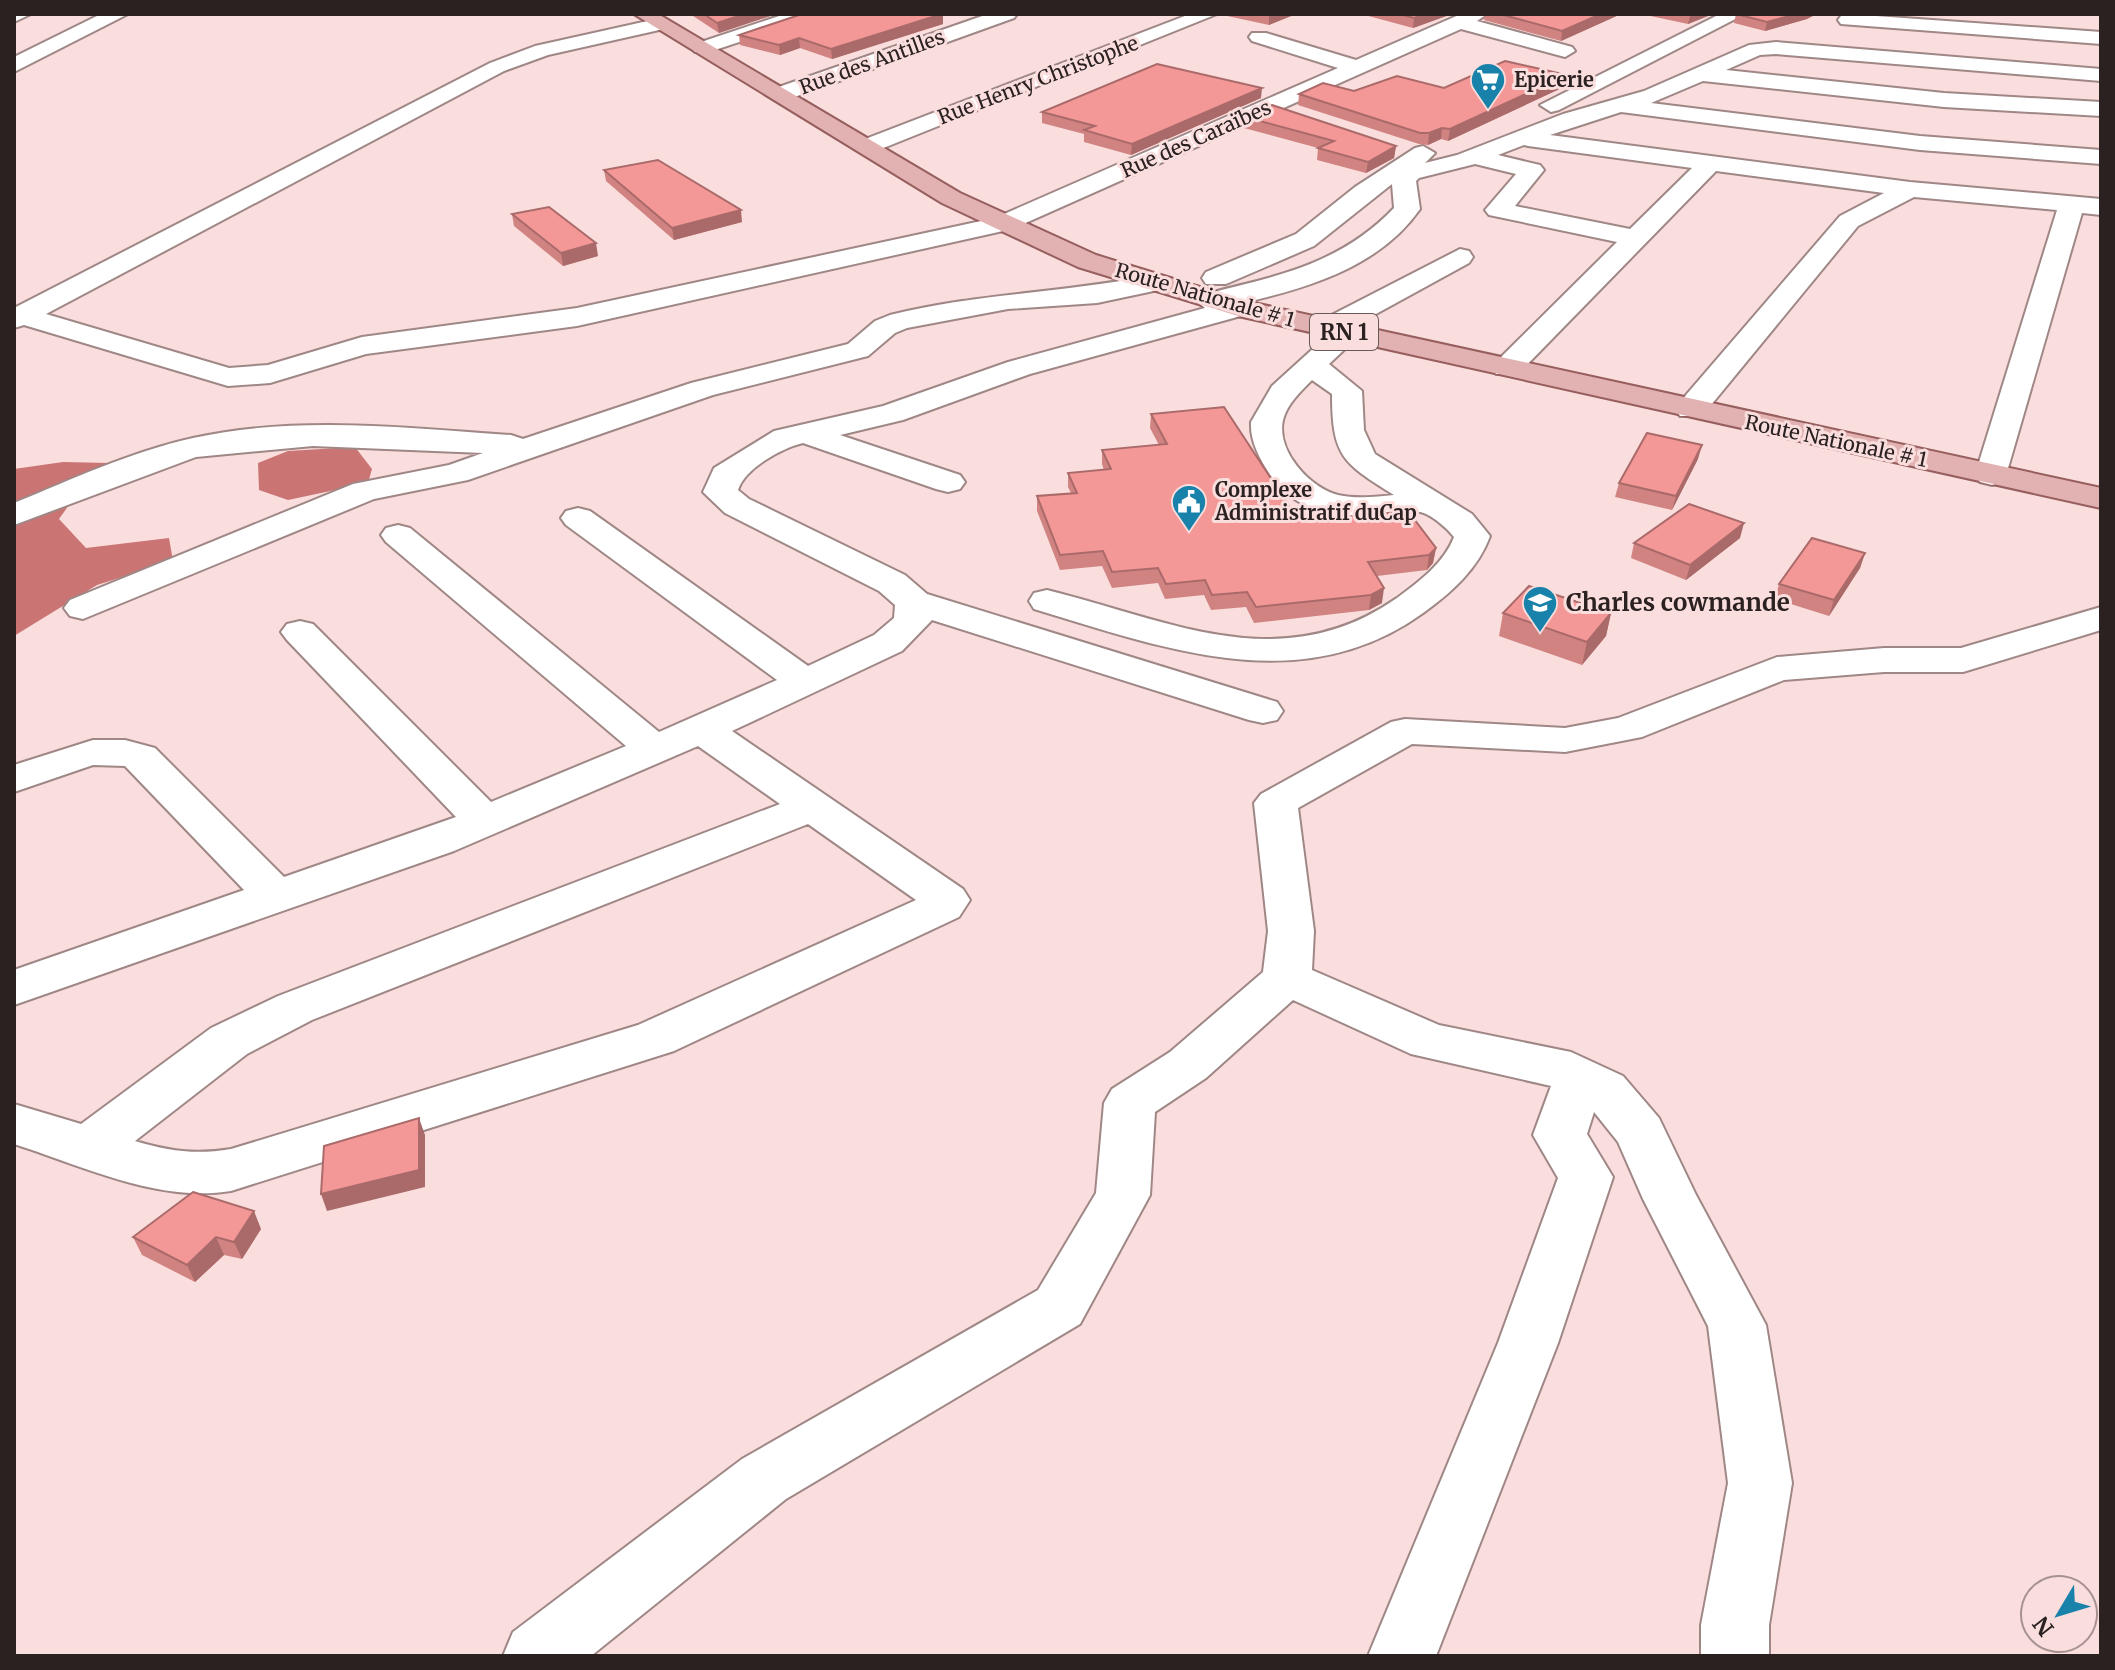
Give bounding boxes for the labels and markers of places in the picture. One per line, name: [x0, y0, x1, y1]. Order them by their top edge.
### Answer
supermarket icon: Epicerie: [1469, 61, 1507, 111]
place label: Epicerie: [1514, 67, 1594, 92]
place label: Complexe Administratif duCap: [1214, 477, 1417, 525]
public building icon: Complexe Administratif duCap: [1170, 483, 1208, 533]
school or university icon: Charles cowmande: [1521, 584, 1559, 634]
place label: Charles cowmande: [1566, 587, 1790, 618]

